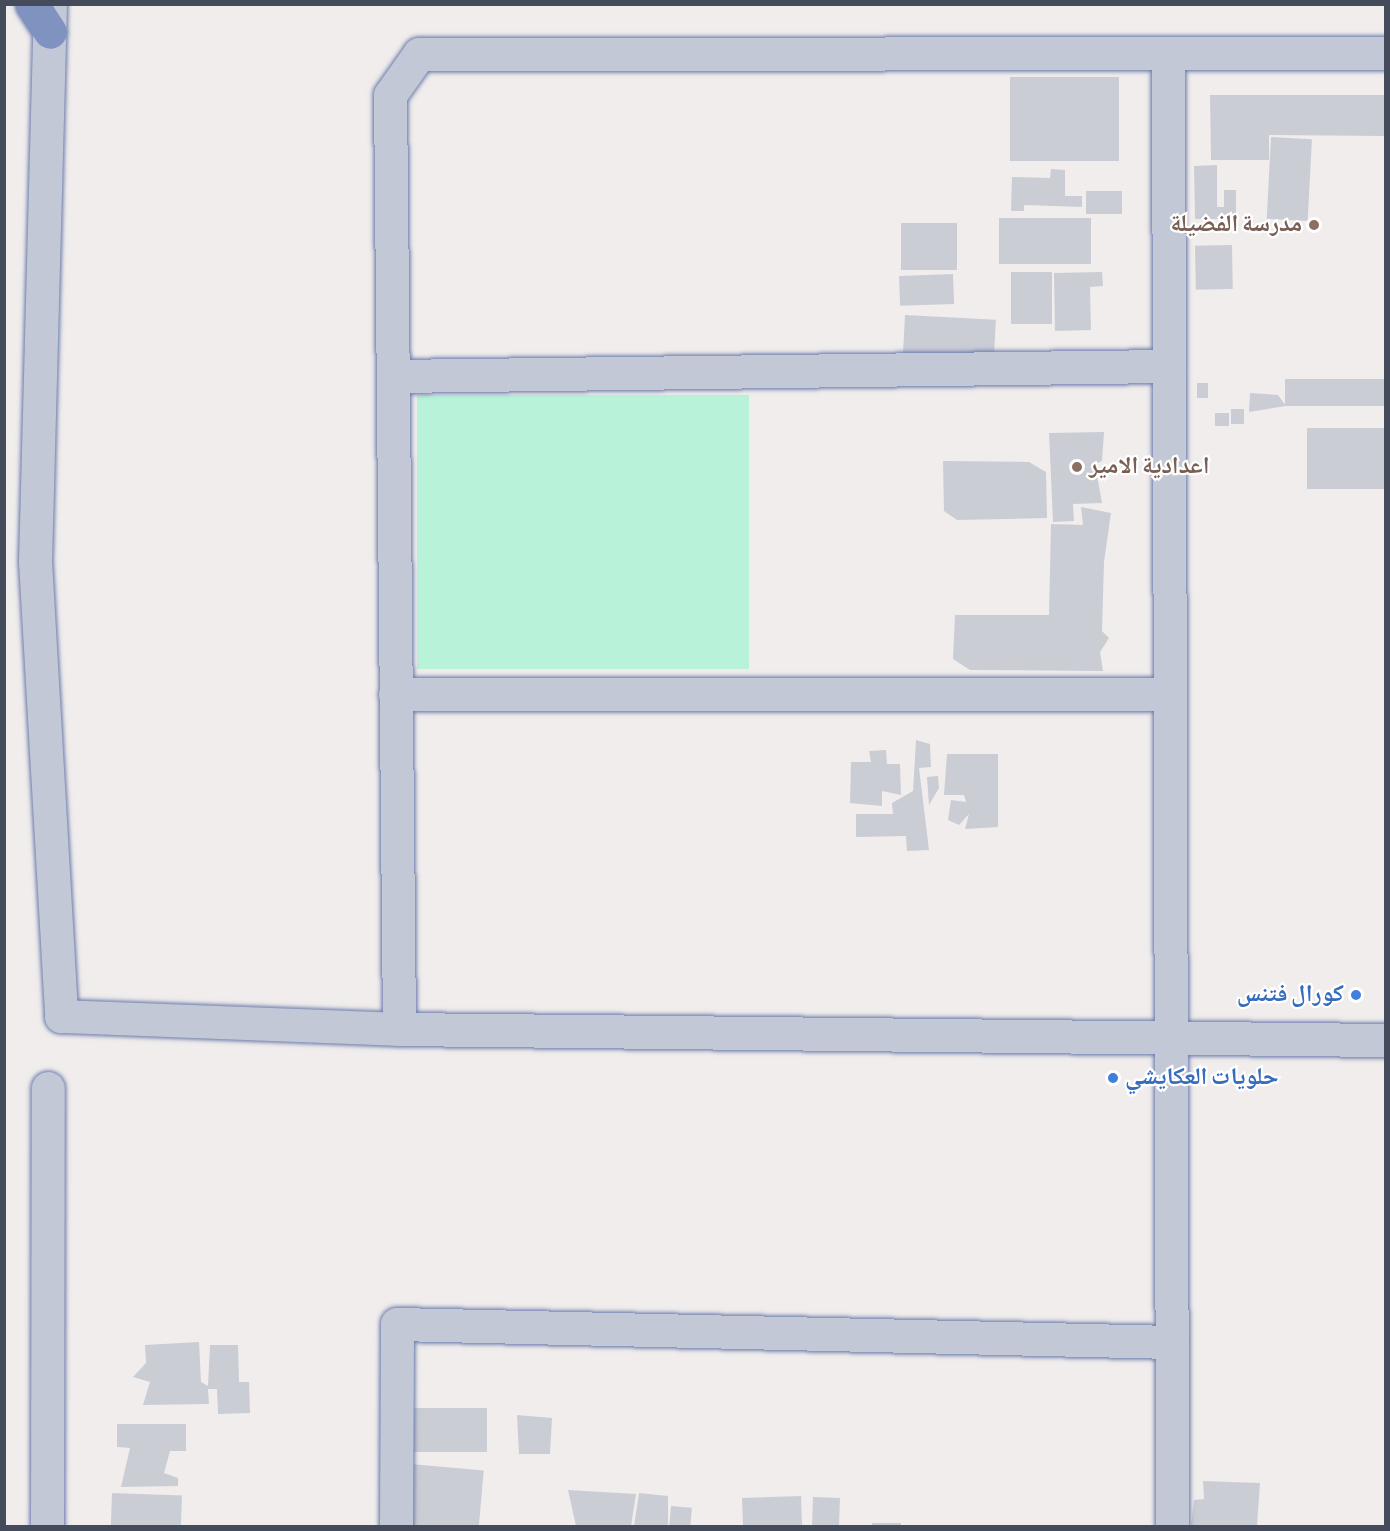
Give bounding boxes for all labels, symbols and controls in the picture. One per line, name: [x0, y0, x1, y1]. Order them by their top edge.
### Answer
place label: مدرسة الفضيلة: [1170, 211, 1302, 239]
marker: مدرسة الفضيلة: [1307, 218, 1321, 232]
place label: اعدادية الامير: [1089, 453, 1210, 481]
marker: اعدادية الامير: [1070, 460, 1084, 474]
place label: كورال فتنس: [1237, 981, 1344, 1009]
marker: كورال فتنس: [1349, 988, 1363, 1002]
place label: حلويات العكايشي: [1125, 1064, 1279, 1092]
marker: حلويات العكايشي: [1106, 1071, 1120, 1085]

